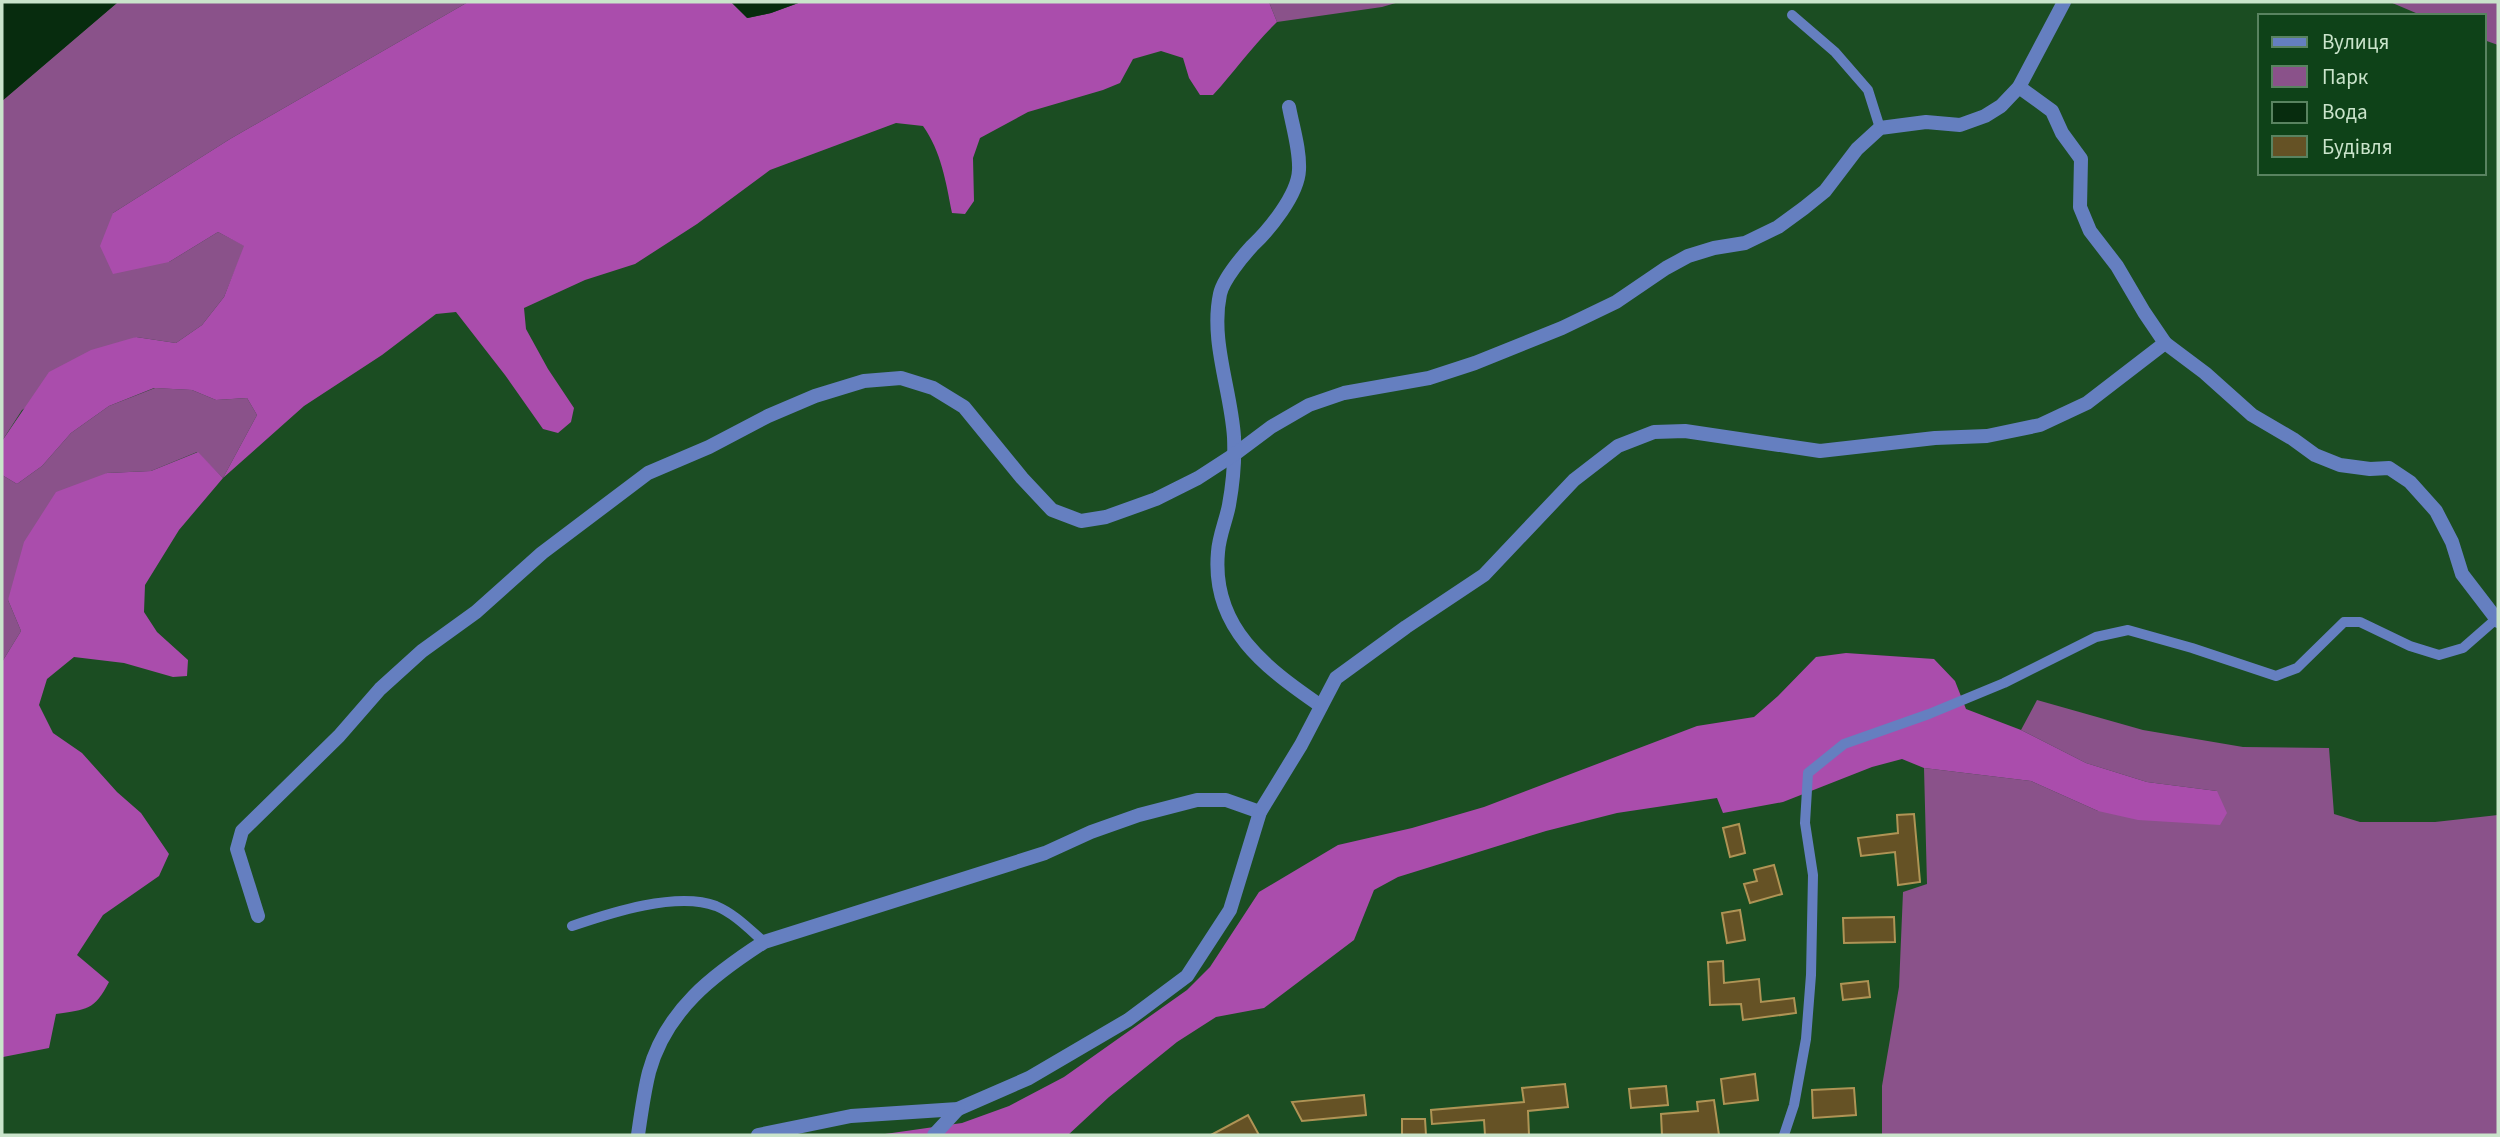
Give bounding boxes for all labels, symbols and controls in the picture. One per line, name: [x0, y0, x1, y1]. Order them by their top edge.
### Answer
legend: [2258, 14, 2486, 175]
text: Вулиця: [2322, 27, 2389, 57]
text: Парк: [2322, 62, 2369, 92]
text: Вода: [2322, 97, 2368, 127]
text: Будівля: [2322, 132, 2393, 162]

